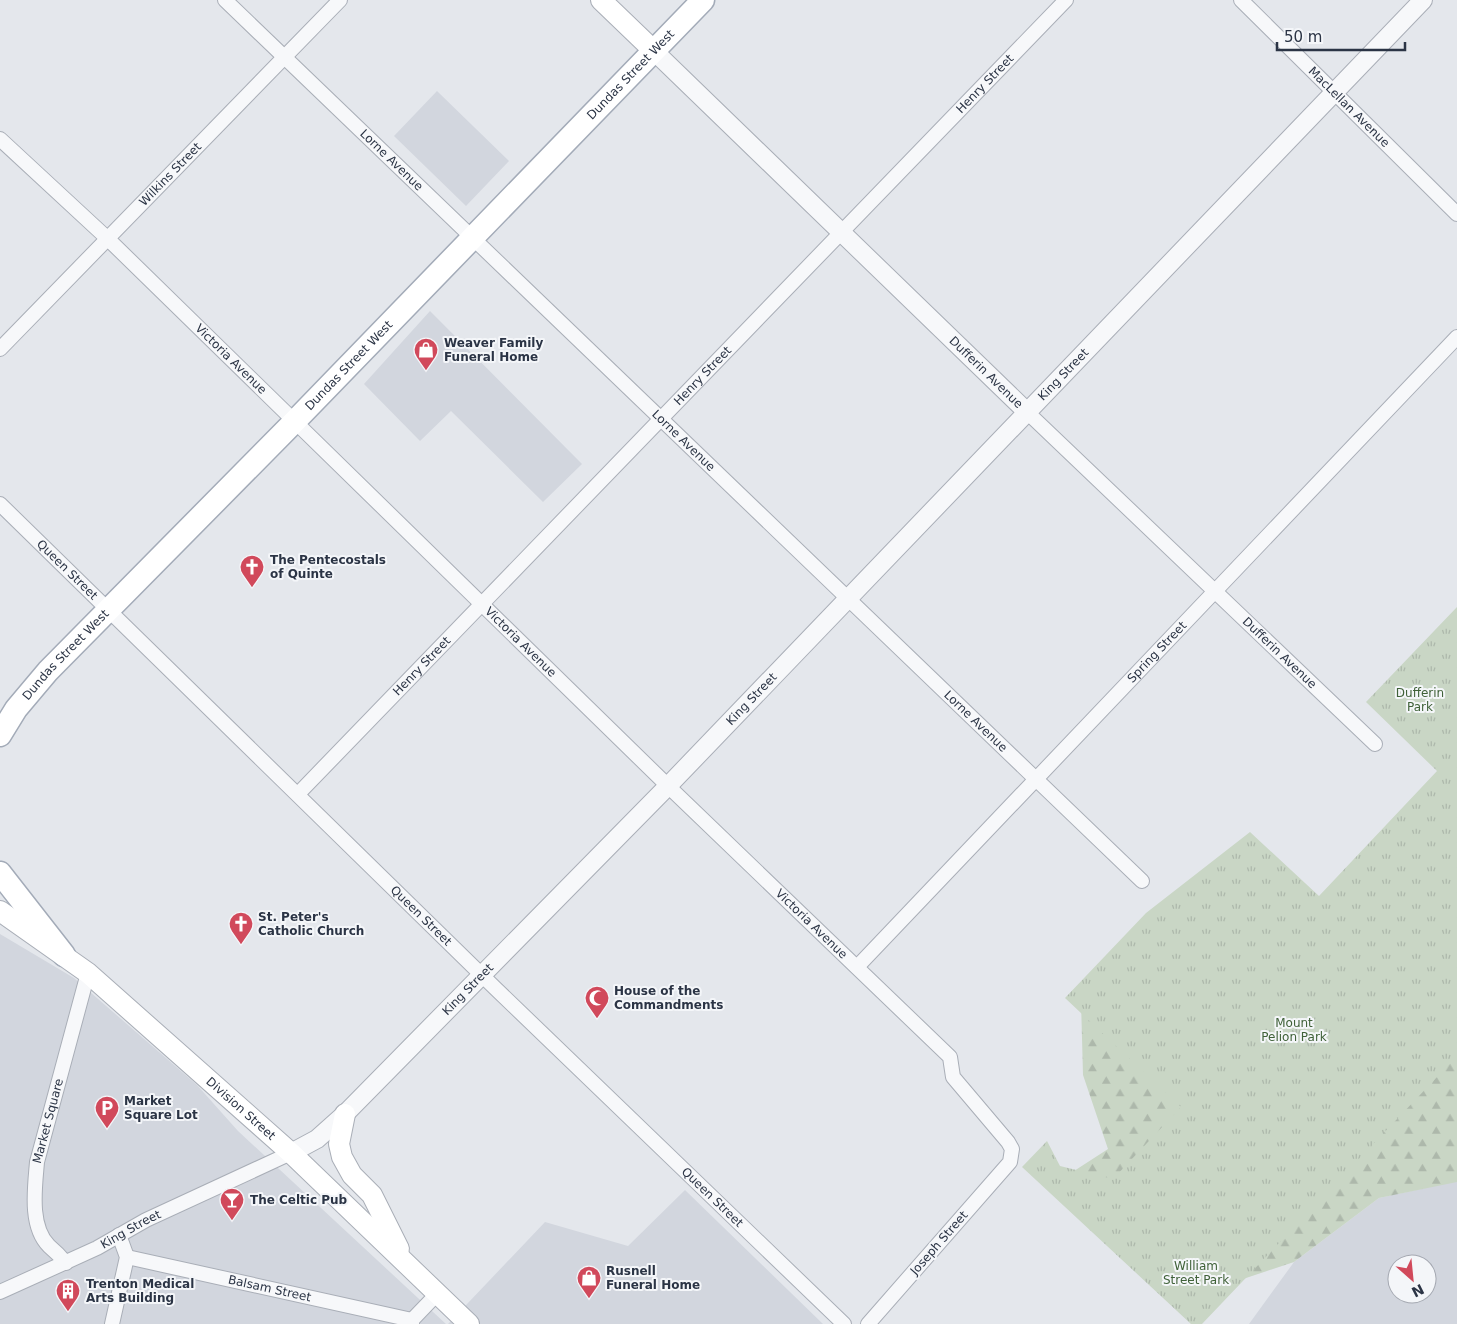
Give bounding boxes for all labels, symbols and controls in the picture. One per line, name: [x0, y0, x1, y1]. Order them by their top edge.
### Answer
scale bar: [1277, 20, 1404, 52]
street label: Dundas Street West: [584, 27, 677, 122]
text: 50 m: [1284, 28, 1322, 46]
street label: Henry Street: [953, 51, 1017, 116]
street label: MacLellan Avenue: [1306, 64, 1392, 150]
street label: Lorne Avenue: [357, 127, 426, 193]
street label: Wilkins Street: [136, 139, 204, 209]
street label: Dundas Street West: [302, 317, 396, 413]
street label: Victoria Avenue: [192, 321, 269, 397]
street label: Dufferin Avenue: [946, 334, 1026, 411]
place label: Weaver Family Funeral Home: [444, 336, 543, 364]
shop icon: Weaver Family Funeral Home: [413, 337, 439, 371]
street label: Henry Street: [671, 343, 734, 408]
street label: King Street: [1035, 345, 1092, 403]
street label: Lorne Avenue: [649, 407, 718, 474]
street label: Queen Street: [34, 537, 101, 603]
place label: The Pentecostals of Quinte: [270, 553, 386, 581]
church icon: The Pentecostals of Quinte: [239, 554, 265, 588]
street label: Victoria Avenue: [482, 604, 559, 680]
street label: Dundas Street West: [20, 606, 112, 703]
street label: Dufferin Avenue: [1240, 614, 1319, 691]
street label: Spring Street: [1125, 618, 1190, 685]
street label: Henry Street: [390, 634, 454, 698]
street label: King Street: [723, 670, 780, 728]
park label: Dufferin Park: [1396, 686, 1444, 714]
street label: Lorne Avenue: [941, 688, 1010, 755]
street label: Queen Street: [388, 883, 455, 949]
street label: Victoria Avenue: [773, 886, 850, 962]
place label: St. Peter's Catholic Church: [258, 910, 364, 938]
church icon: St. Peter's Catholic Church: [228, 911, 254, 945]
street label: King Street: [439, 960, 496, 1018]
place label: House of the Commandments: [614, 984, 723, 1012]
mosque icon: House of the Commandments: [584, 985, 610, 1019]
park label: Mount Pelion Park: [1261, 1016, 1327, 1044]
street label: Division Street: [203, 1074, 279, 1143]
street label: Market Square: [30, 1077, 66, 1165]
place label: Market Square Lot: [124, 1094, 198, 1122]
parking icon: Market Square Lot: [94, 1095, 120, 1129]
street label: Queen Street: [679, 1165, 746, 1230]
bar icon: The Celtic Pub: [219, 1187, 245, 1221]
place label: The Celtic Pub: [250, 1193, 348, 1207]
street label: King Street: [98, 1207, 163, 1252]
street label: Joseph Street: [907, 1208, 971, 1279]
north arrow: [1387, 1254, 1437, 1304]
park label: William Street Park: [1163, 1259, 1229, 1287]
place label: Rusnell Funeral Home: [606, 1264, 700, 1292]
shop icon: Rusnell Funeral Home: [576, 1265, 602, 1299]
street label: Balsam Street: [227, 1273, 313, 1305]
place label: Trenton Medical Arts Building: [86, 1277, 194, 1305]
building icon: Trenton Medical Arts Building: [55, 1278, 81, 1312]
text: N: [1409, 1281, 1427, 1300]

